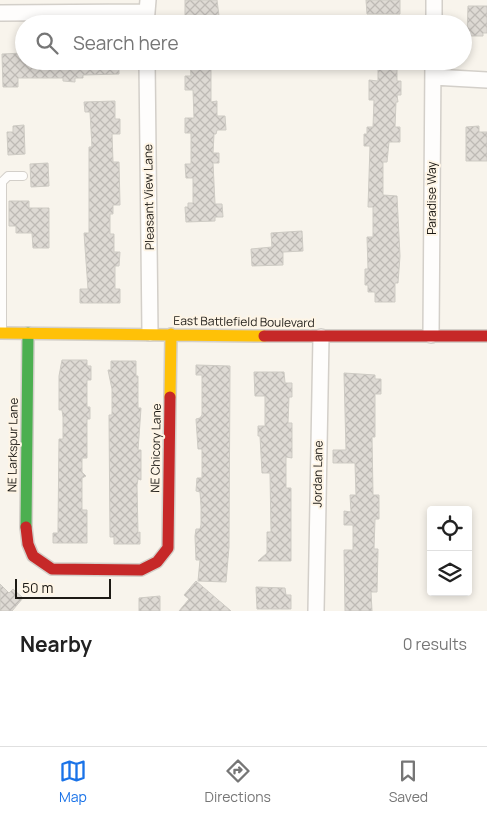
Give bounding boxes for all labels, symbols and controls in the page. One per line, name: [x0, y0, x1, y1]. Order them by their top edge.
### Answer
search box: [15, 15, 472, 70]
icon: search: [33, 29, 61, 57]
text: Search here: [73, 30, 179, 56]
street label: Pleasant View Lane: [139, 144, 158, 250]
street label: Paradise Way: [423, 161, 440, 235]
street label: East Battlefield Boulevard: [173, 312, 315, 331]
street label: NE Larkspur Lane: [3, 398, 22, 492]
street label: NE Chicory Lane: [146, 403, 165, 493]
street label: Jordan Lane: [308, 440, 327, 508]
map controls: [427, 506, 472, 596]
button: locate: [427, 506, 472, 551]
button: layers: [427, 551, 472, 596]
scale bar: [15, 576, 111, 599]
text: 50 m: [22, 578, 53, 597]
text: Nearby: [20, 630, 92, 658]
text: 0 results: [403, 633, 467, 655]
tab: Map: [59, 757, 87, 806]
tab: Directions: [205, 757, 271, 806]
tab: Saved: [389, 757, 428, 806]

